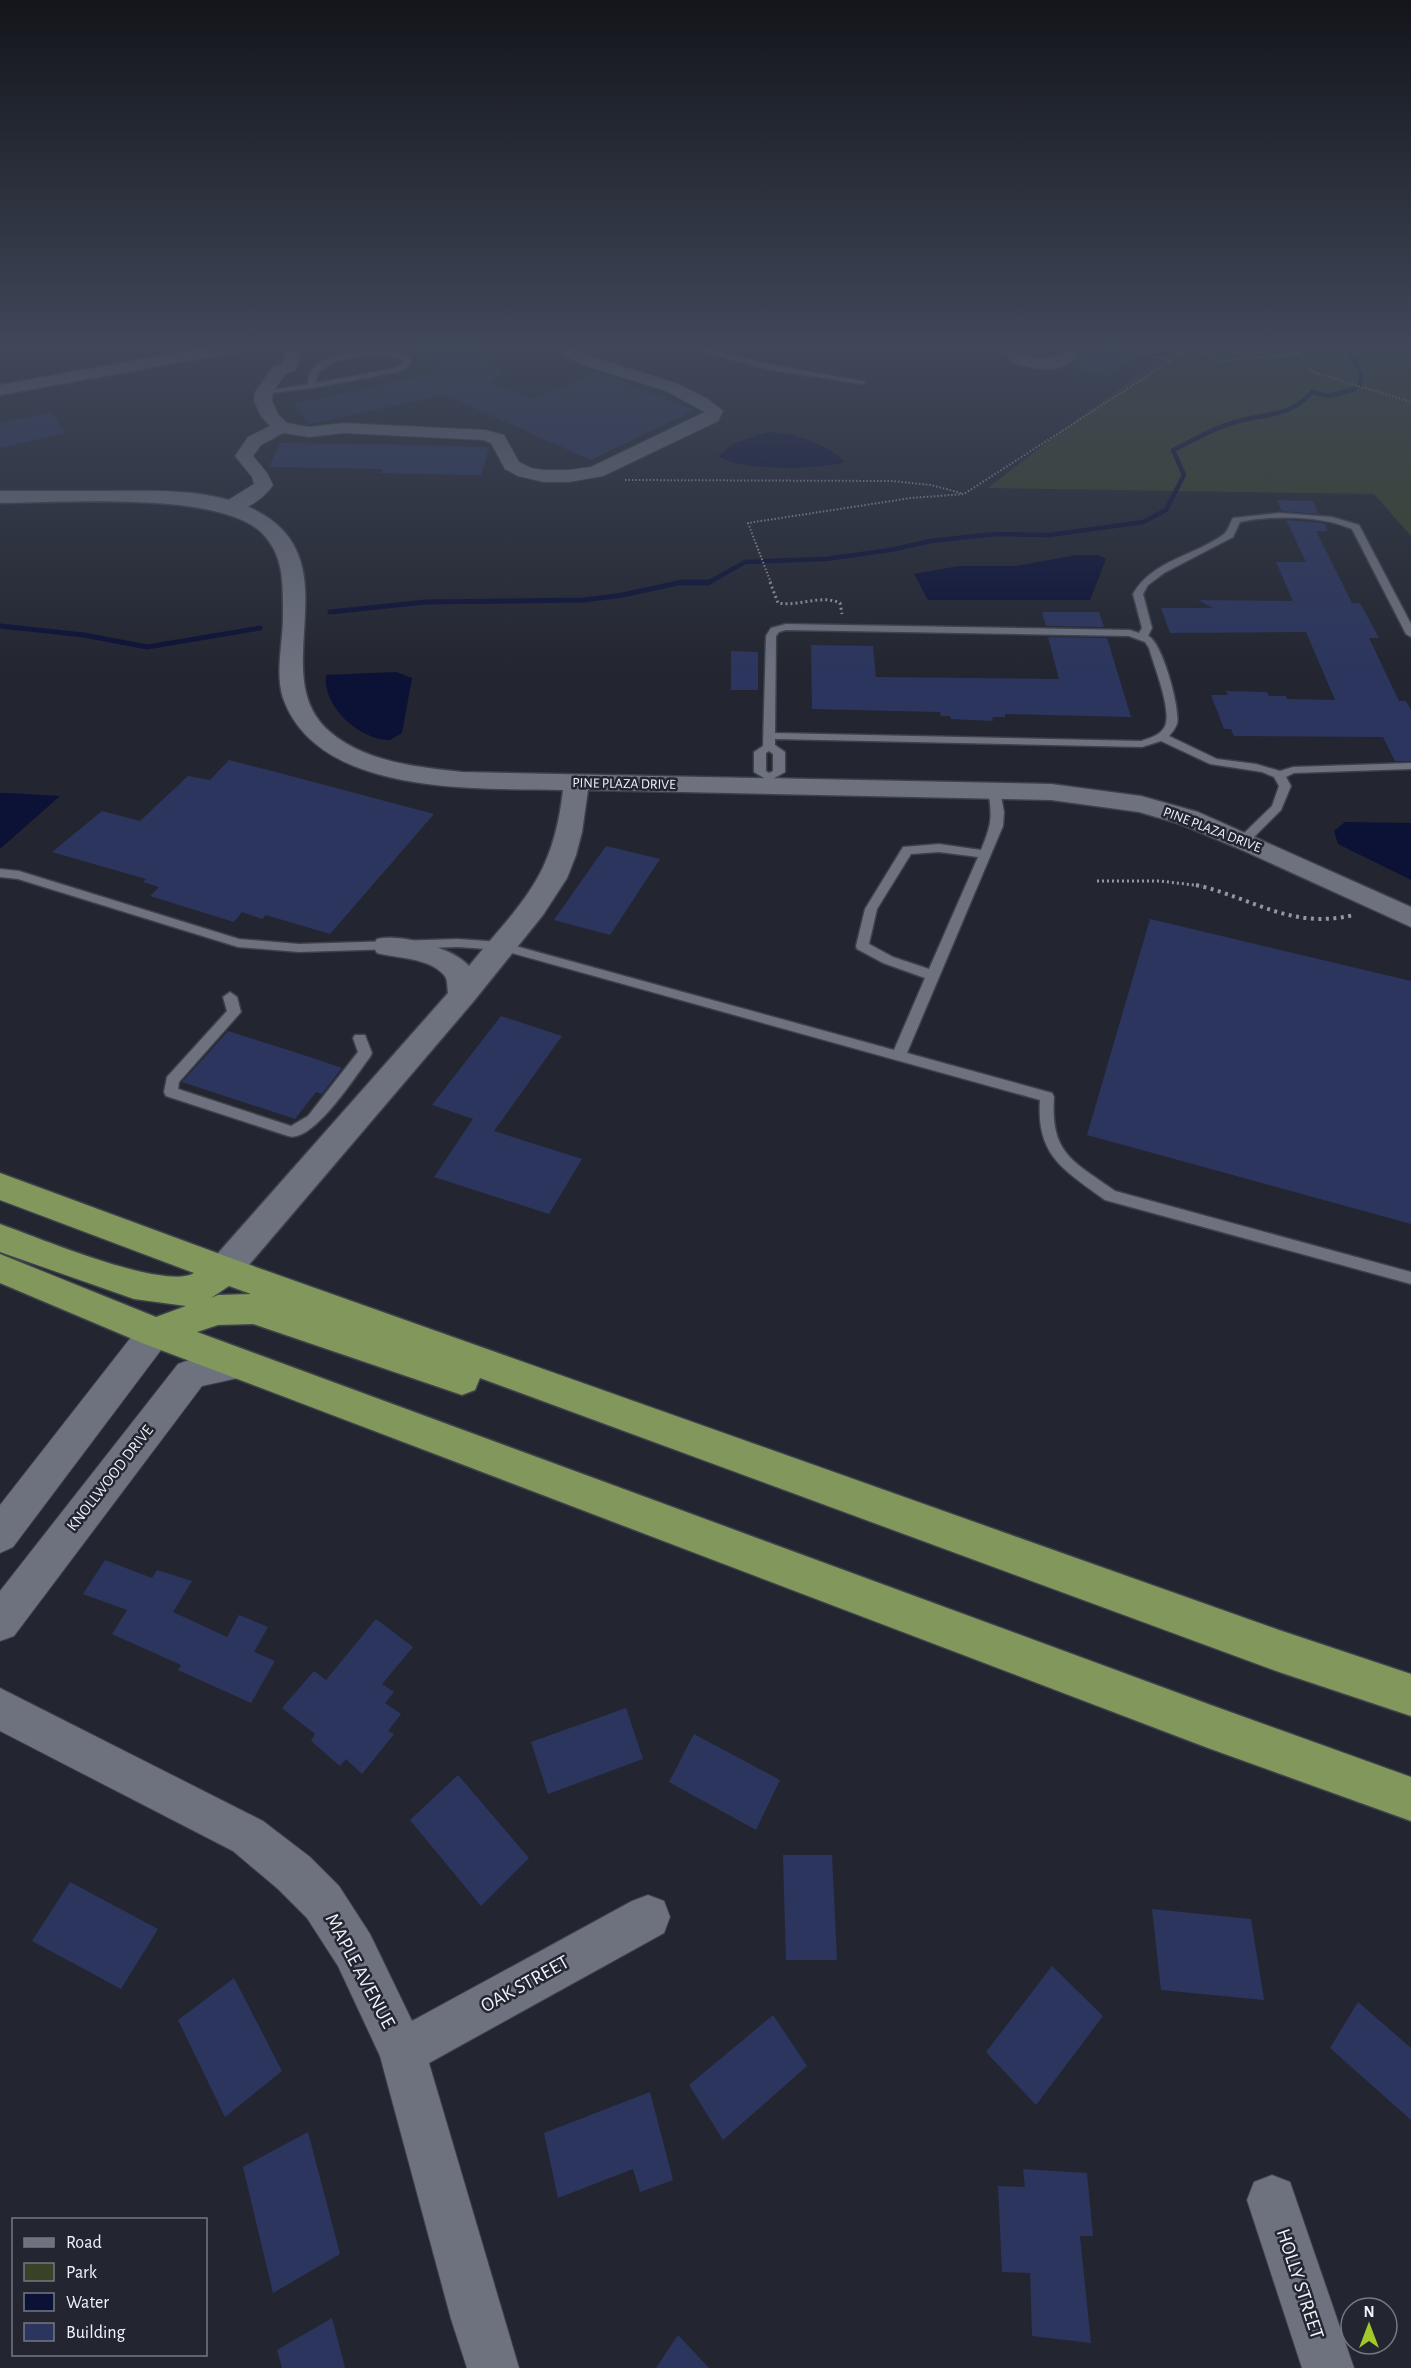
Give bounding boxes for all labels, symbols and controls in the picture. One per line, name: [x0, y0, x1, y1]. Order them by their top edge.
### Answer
street label: PINE PLAZA DRIVE: [572, 776, 676, 792]
street label: PINE PLAZA DRIVE: [1161, 805, 1263, 855]
street label: KNOLLWOOD DRIVE: [64, 1422, 156, 1534]
street label: MAPLE AVENUE: [321, 1910, 399, 2032]
street label: OAK STREET: [478, 1952, 573, 2016]
legend: [12, 2218, 207, 2356]
street label: HOLLY STREET: [1273, 2226, 1327, 2342]
text: Road: [66, 2234, 102, 2252]
text: Park: [66, 2264, 98, 2282]
text: Water: [66, 2294, 109, 2312]
north arrow: [1339, 2296, 1399, 2356]
text: N: [1363, 2304, 1375, 2320]
text: Building: [66, 2324, 126, 2342]

